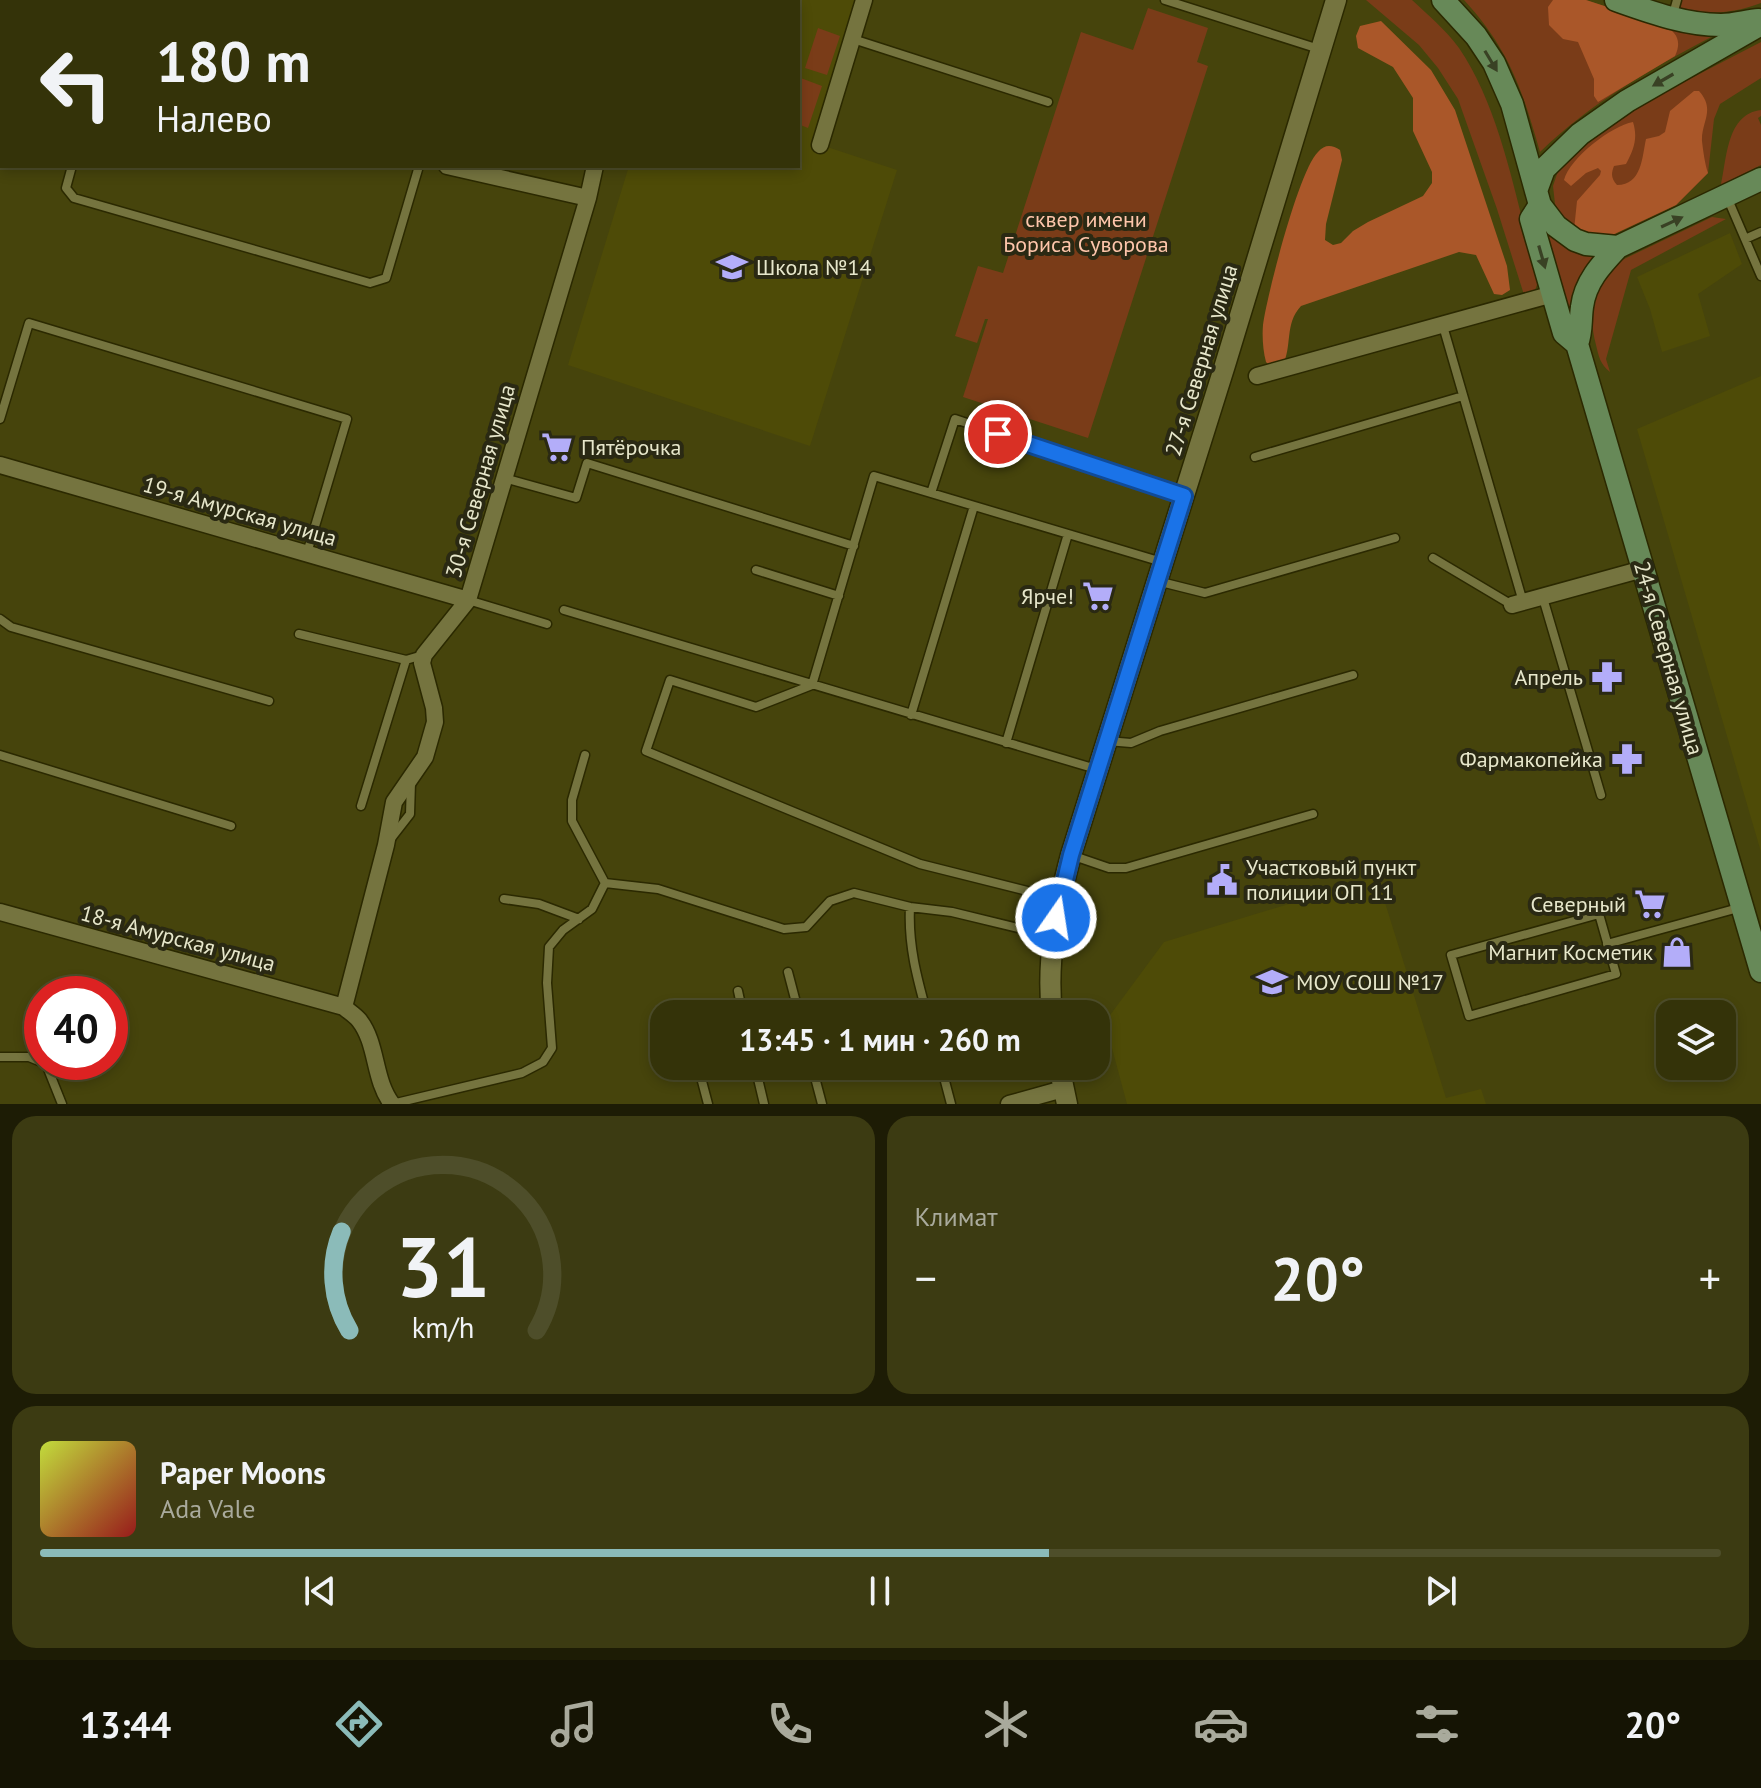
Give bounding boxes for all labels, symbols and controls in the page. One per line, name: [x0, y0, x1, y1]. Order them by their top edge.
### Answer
text: 180 m: [156, 25, 311, 97]
icon: left: [24, 32, 128, 136]
one-way arrow: [1484, 50, 1498, 72]
one-way arrow: [1652, 73, 1674, 87]
text: Налево: [156, 95, 272, 142]
park label: сквер имени Бориса Суворова: [1003, 205, 1169, 258]
one-way arrow: [1660, 215, 1684, 229]
one-way arrow: [1536, 245, 1549, 269]
school or university icon: Школа №14: [715, 250, 749, 284]
place label: Школа №14: [756, 253, 872, 281]
street label: 27-я Северная улица: [1159, 261, 1243, 459]
street label: 30-я Северная улица: [439, 381, 521, 581]
pin: [964, 400, 1032, 468]
icon: arrive: [976, 412, 1020, 456]
supermarket icon: Пятёрочка: [540, 430, 574, 464]
place label: Пятёрочка: [581, 433, 681, 461]
street label: 19-я Амурская улица: [140, 470, 340, 552]
street label: 24-я Северная улица: [1628, 558, 1710, 758]
supermarket icon: Ярче!: [1081, 579, 1115, 613]
place label: Ярче!: [1021, 582, 1074, 610]
pharmacy icon: Апрель: [1590, 660, 1624, 694]
place label: Апрель: [1514, 663, 1583, 691]
pharmacy icon: Фармакопейка: [1610, 742, 1644, 776]
place label: Фармакопейка: [1459, 745, 1603, 773]
place label: Участковый пункт полиции ОП 11: [1246, 853, 1417, 906]
public building icon: Участковый пункт полиции ОП 11: [1205, 863, 1239, 897]
position arrow: [1014, 876, 1098, 960]
supermarket icon: Северный: [1633, 887, 1667, 921]
place label: Северный: [1531, 890, 1626, 918]
street label: 18-я Амурская улица: [78, 899, 278, 977]
shop icon: Магнит Косметик: [1660, 935, 1694, 969]
place label: Магнит Косметик: [1488, 938, 1653, 966]
school or university icon: МОУ СОШ №17: [1255, 965, 1289, 999]
place label: МОУ СОШ №17: [1296, 968, 1444, 996]
speed limit sign: 40: [24, 976, 128, 1080]
map controls: [1656, 1000, 1736, 1080]
button: layers: [1656, 1000, 1736, 1080]
text: 13:45 · 1 мин · 260 m: [739, 1020, 1021, 1059]
text: Климат: [915, 1200, 998, 1233]
text: 31: [396, 1212, 490, 1320]
text: 20°: [1271, 1239, 1365, 1317]
text: −: [915, 1249, 937, 1306]
text: +: [1699, 1249, 1721, 1306]
text: km/h: [412, 1309, 475, 1346]
text: Paper Moons: [160, 1453, 326, 1492]
text: Ada Vale: [160, 1492, 255, 1525]
icon: previous: [298, 1569, 342, 1613]
icon: pause: [858, 1569, 902, 1613]
icon: next: [1419, 1569, 1463, 1613]
icon: directions: [331, 1696, 387, 1752]
icon: music: [546, 1696, 602, 1752]
icon: phone: [762, 1696, 818, 1752]
icon: climate: [978, 1696, 1034, 1752]
icon: car: [1193, 1696, 1249, 1752]
icon: filters: [1409, 1696, 1465, 1752]
text: 13:44: [80, 1701, 171, 1748]
text: 20°: [1625, 1701, 1681, 1748]

